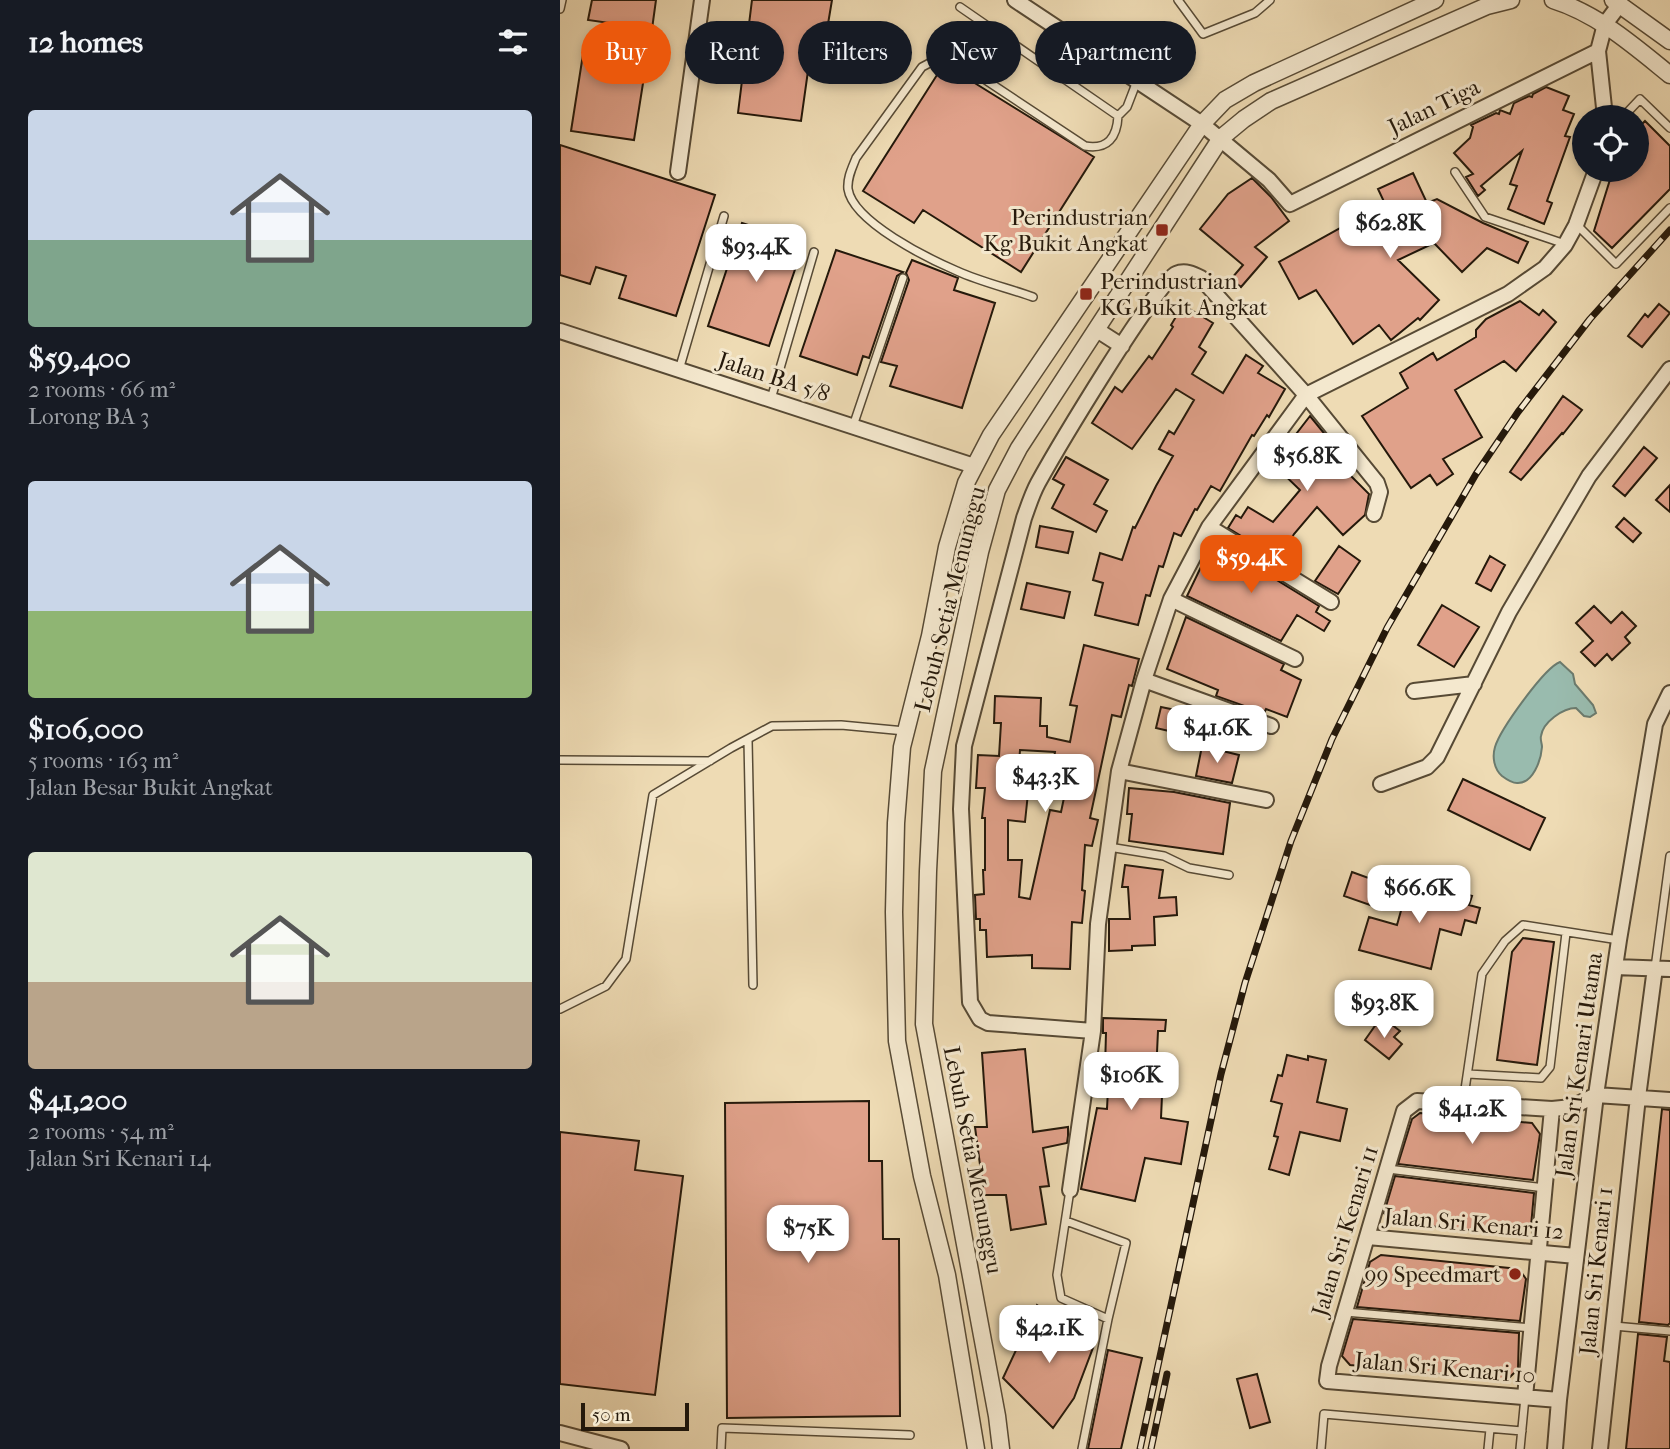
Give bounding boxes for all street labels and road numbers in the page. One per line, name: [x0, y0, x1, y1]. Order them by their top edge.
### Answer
street label: Jalan Tiga: [1382, 73, 1485, 142]
street label: Jalan BA 5/8: [713, 346, 833, 408]
street label: Lebuh Setia Menunggu: [909, 483, 991, 715]
street label: Jalan Sri Kenari Utama: [1550, 950, 1608, 1181]
street label: Lebuh Setia Menunggu: [938, 1044, 1008, 1276]
street label: Jalan Sri Kenari 11: [1306, 1142, 1384, 1322]
street label: Jalan Sri Kenari 1: [1574, 1186, 1618, 1358]
street label: Jalan Sri Kenari 12: [1381, 1203, 1565, 1245]
street label: Jalan Sri Kenari 10: [1351, 1346, 1537, 1389]

